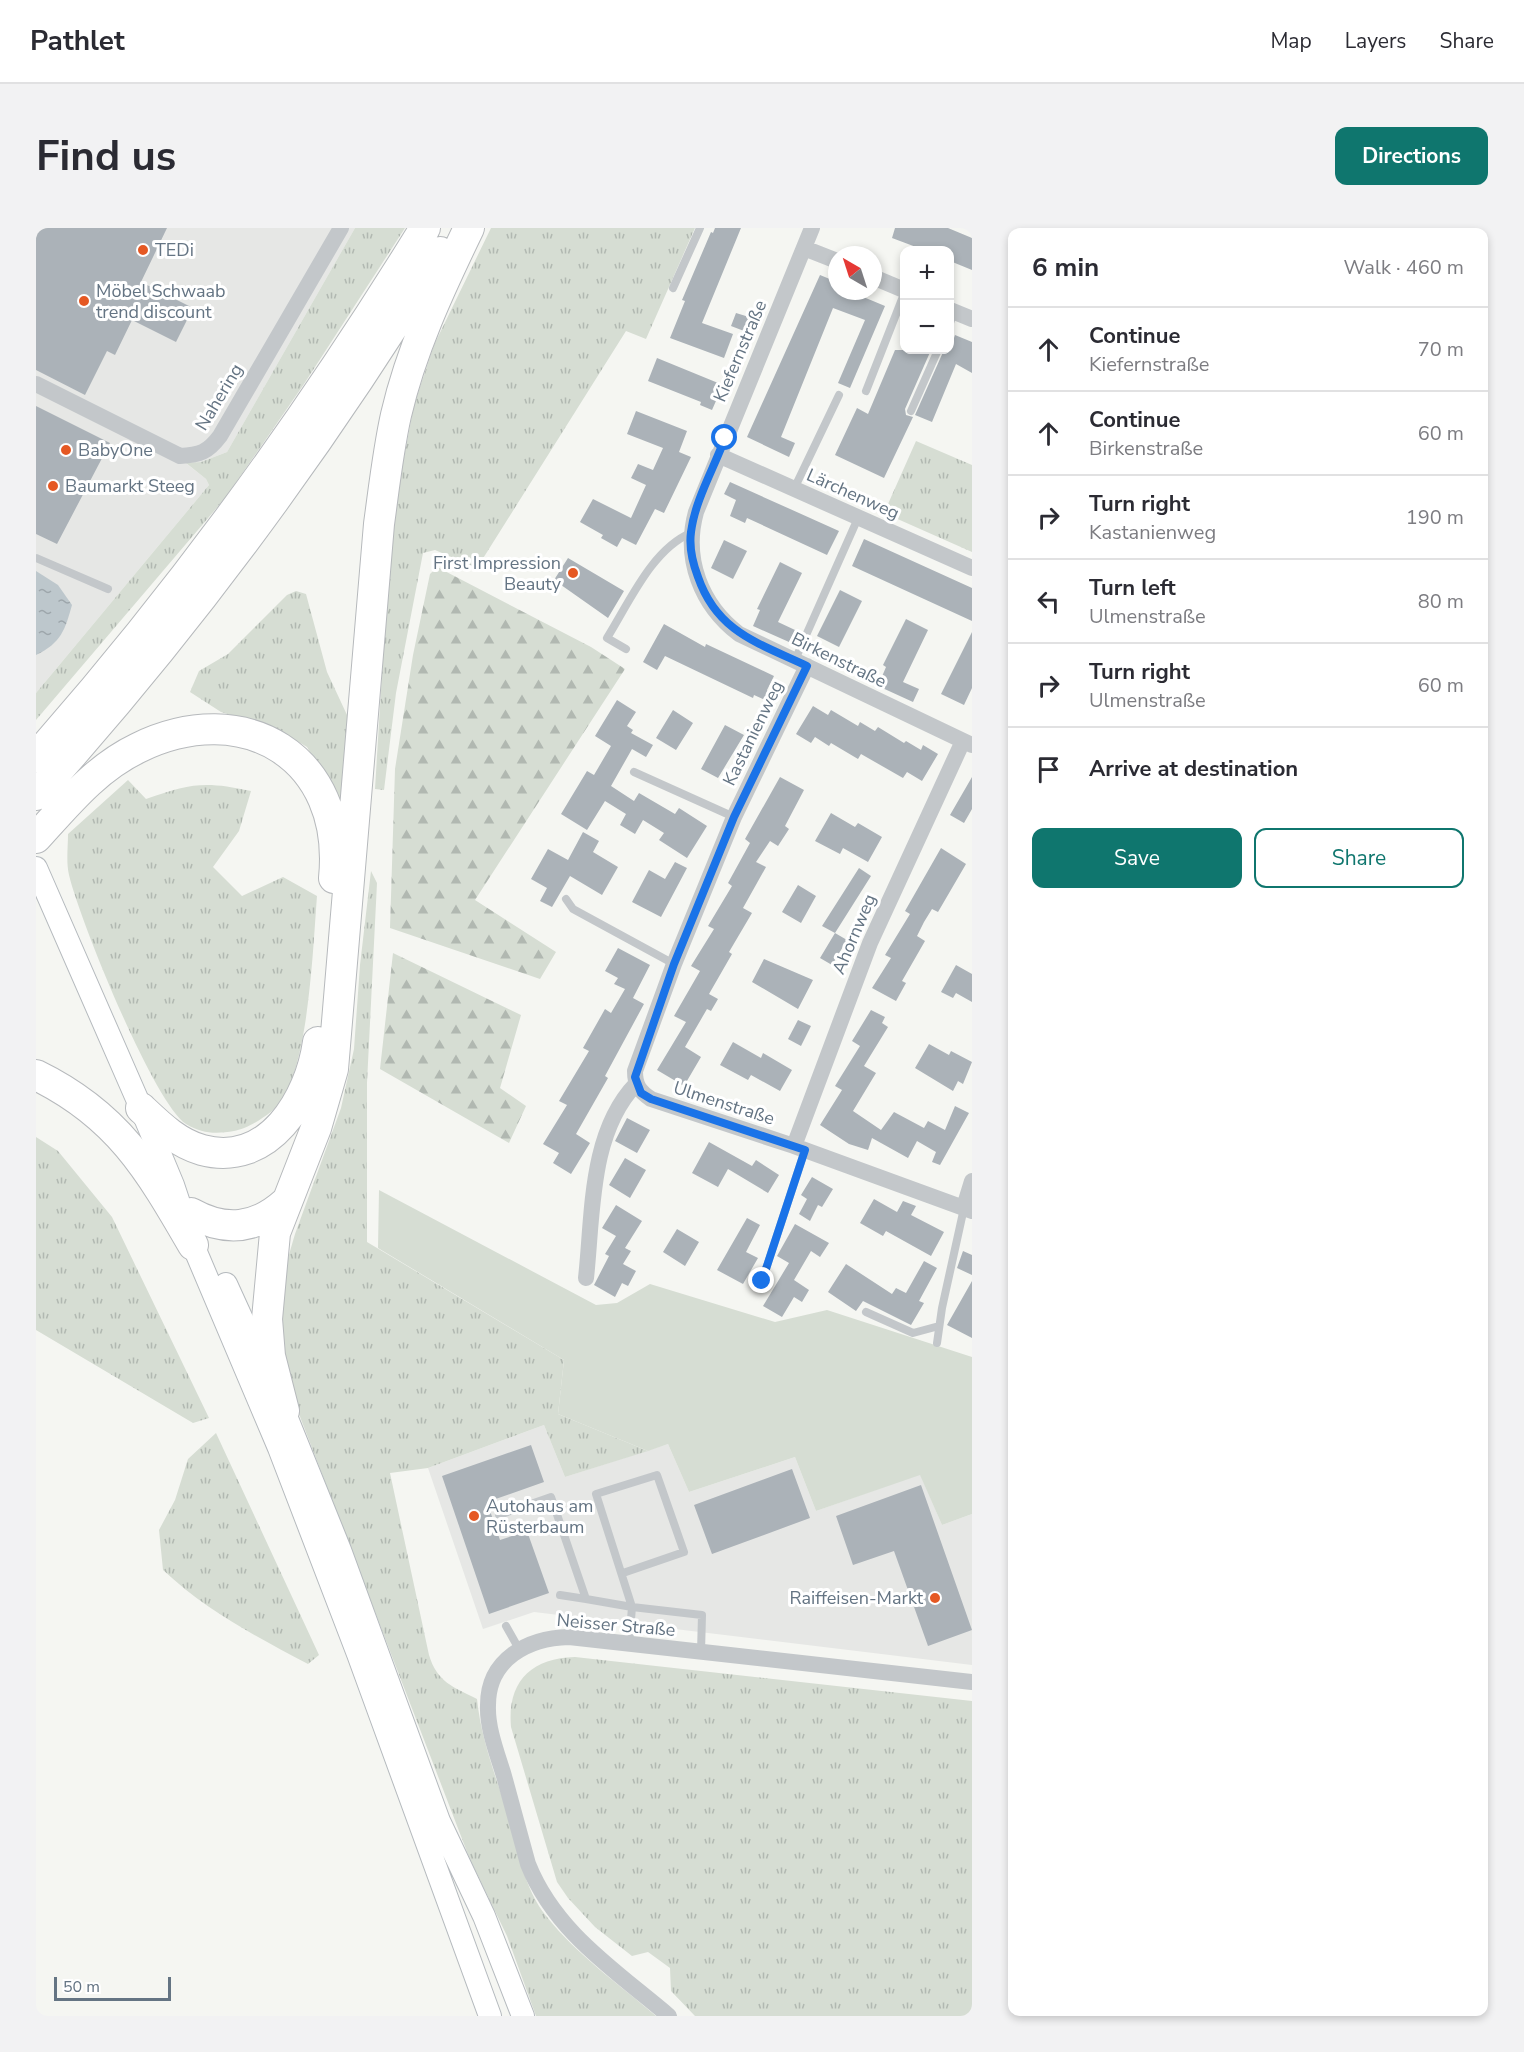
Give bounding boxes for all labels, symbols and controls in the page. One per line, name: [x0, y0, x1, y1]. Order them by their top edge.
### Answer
text: Pathlet: [30, 22, 125, 60]
text: Map: [1270, 27, 1312, 55]
text: Layers: [1345, 27, 1406, 55]
text: Share: [1439, 27, 1494, 55]
button: Directions: [1335, 127, 1488, 185]
text: Find us: [36, 128, 176, 185]
place label: TEDi: [155, 238, 194, 262]
marker: TEDi: [136, 243, 150, 257]
north arrow: [828, 246, 882, 300]
map controls: [900, 246, 954, 354]
button: +: [900, 246, 954, 300]
text: 6 min: [1032, 250, 1099, 285]
text: Walk · 460 m: [1344, 254, 1464, 281]
place label: Möbel Schwaab trend discount: [96, 279, 226, 324]
marker: Möbel Schwaab trend discount: [77, 294, 91, 308]
street label: Kiefernstraße: [708, 296, 772, 406]
button: −: [900, 300, 954, 354]
text: Continue: [1089, 321, 1180, 351]
icon: ahead: [1032, 333, 1065, 366]
text: 70 m: [1418, 336, 1464, 363]
text: Kiefernstraße: [1089, 351, 1209, 378]
street label: Nahering: [190, 359, 248, 435]
text: Continue: [1089, 405, 1180, 435]
icon: ahead: [1032, 417, 1065, 450]
text: 60 m: [1418, 420, 1464, 447]
route start: [711, 424, 737, 450]
text: Birkenstraße: [1089, 435, 1203, 462]
place label: BabyOne: [78, 438, 153, 462]
marker: BabyOne: [59, 443, 73, 457]
street label: Lärchenweg: [803, 463, 903, 525]
place label: Baumarkt Steeg: [65, 474, 195, 498]
marker: Baumarkt Steeg: [46, 479, 60, 493]
text: Turn right: [1089, 489, 1190, 519]
icon: right: [1032, 501, 1065, 534]
text: 190 m: [1406, 504, 1464, 531]
text: Kastanienweg: [1089, 519, 1216, 546]
place label: First Impression Beauty: [433, 551, 562, 596]
marker: First Impression Beauty: [566, 566, 580, 580]
text: Turn left: [1089, 573, 1176, 603]
icon: left: [1032, 585, 1065, 618]
text: 80 m: [1418, 588, 1464, 615]
text: Ulmenstraße: [1089, 603, 1206, 630]
street label: Birkenstraße: [788, 627, 890, 693]
text: Turn right: [1089, 657, 1190, 687]
icon: right: [1032, 669, 1065, 702]
text: 60 m: [1418, 672, 1464, 699]
street label: Kastanienweg: [717, 676, 789, 790]
text: Ulmenstraße: [1089, 687, 1206, 714]
icon: arrive: [1032, 753, 1065, 786]
text: Arrive at destination: [1089, 754, 1298, 784]
button: Save: [1032, 828, 1242, 888]
button: Share: [1254, 828, 1464, 888]
street label: Ahornweg: [826, 890, 882, 978]
street label: Ulmenstraße: [670, 1075, 778, 1131]
route end: [748, 1267, 774, 1293]
place label: Autohaus am Rüsterbaum: [486, 1494, 594, 1539]
marker: Autohaus am Rüsterbaum: [467, 1509, 481, 1523]
place label: Raiffeisen-Markt: [790, 1586, 924, 1610]
marker: Raiffeisen-Markt: [928, 1591, 942, 1605]
street label: Neisser Straße: [556, 1608, 676, 1642]
scale bar: [54, 1974, 171, 2002]
text: 50 m: [63, 1976, 100, 1998]

